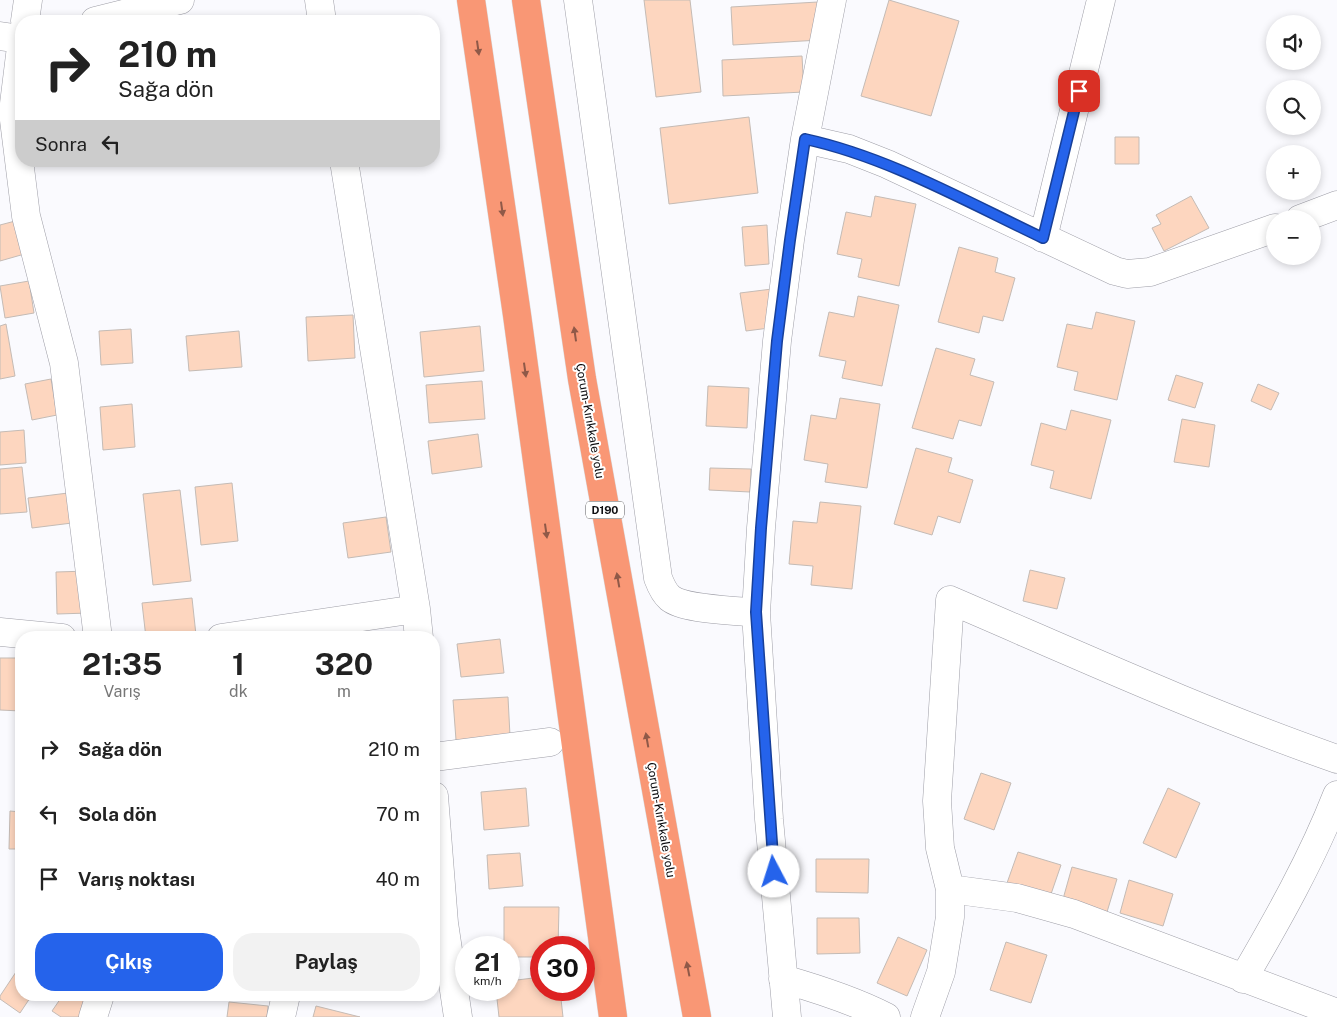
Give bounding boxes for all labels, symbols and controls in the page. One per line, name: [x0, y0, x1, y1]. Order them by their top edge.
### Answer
map controls: [1266, 15, 1321, 265]
button: sound: [1266, 15, 1321, 70]
text: 210 m: [118, 34, 217, 75]
icon: right: [35, 35, 100, 100]
one-way arrow: [474, 41, 482, 57]
pin: [1058, 70, 1100, 112]
text: Sağa dön: [118, 76, 214, 102]
icon: arrive: [1065, 77, 1093, 105]
button: search: [1266, 80, 1321, 135]
icon: left: [97, 130, 125, 158]
text: Sonra: [35, 133, 87, 155]
button: +: [1266, 145, 1321, 200]
one-way arrow: [498, 201, 506, 217]
button: −: [1266, 210, 1321, 265]
one-way arrow: [571, 326, 579, 342]
one-way arrow: [521, 362, 529, 378]
street label: Çorum-Kırıkkale yolu: [573, 362, 607, 480]
road number: D190: [586, 502, 624, 518]
one-way arrow: [543, 523, 551, 539]
one-way arrow: [613, 572, 621, 588]
text: 21:35: [82, 646, 162, 682]
text: 1: [232, 646, 245, 682]
text: 320: [315, 646, 373, 682]
text: Varış: [103, 682, 141, 701]
text: dk: [229, 682, 248, 701]
text: m: [337, 682, 351, 701]
one-way arrow: [642, 732, 650, 748]
icon: right: [35, 735, 63, 763]
text: Sağa dön: [78, 738, 162, 760]
text: 210 m: [368, 738, 420, 760]
street label: Çorum-Kırıkkale yolu: [644, 761, 678, 879]
icon: left: [35, 800, 63, 828]
text: Sola dön: [78, 803, 157, 825]
text: 70 m: [376, 803, 420, 825]
position arrow: [747, 845, 799, 897]
icon: arrive: [35, 865, 63, 893]
text: Varış noktası: [78, 868, 195, 890]
text: 40 m: [375, 868, 420, 890]
button: Çıkış: [35, 933, 223, 991]
button: Paylaş: [233, 933, 420, 991]
speed limit sign: 30: [530, 936, 595, 1001]
text: 21: [474, 947, 501, 977]
one-way arrow: [683, 961, 691, 977]
text: km/h: [473, 974, 502, 988]

